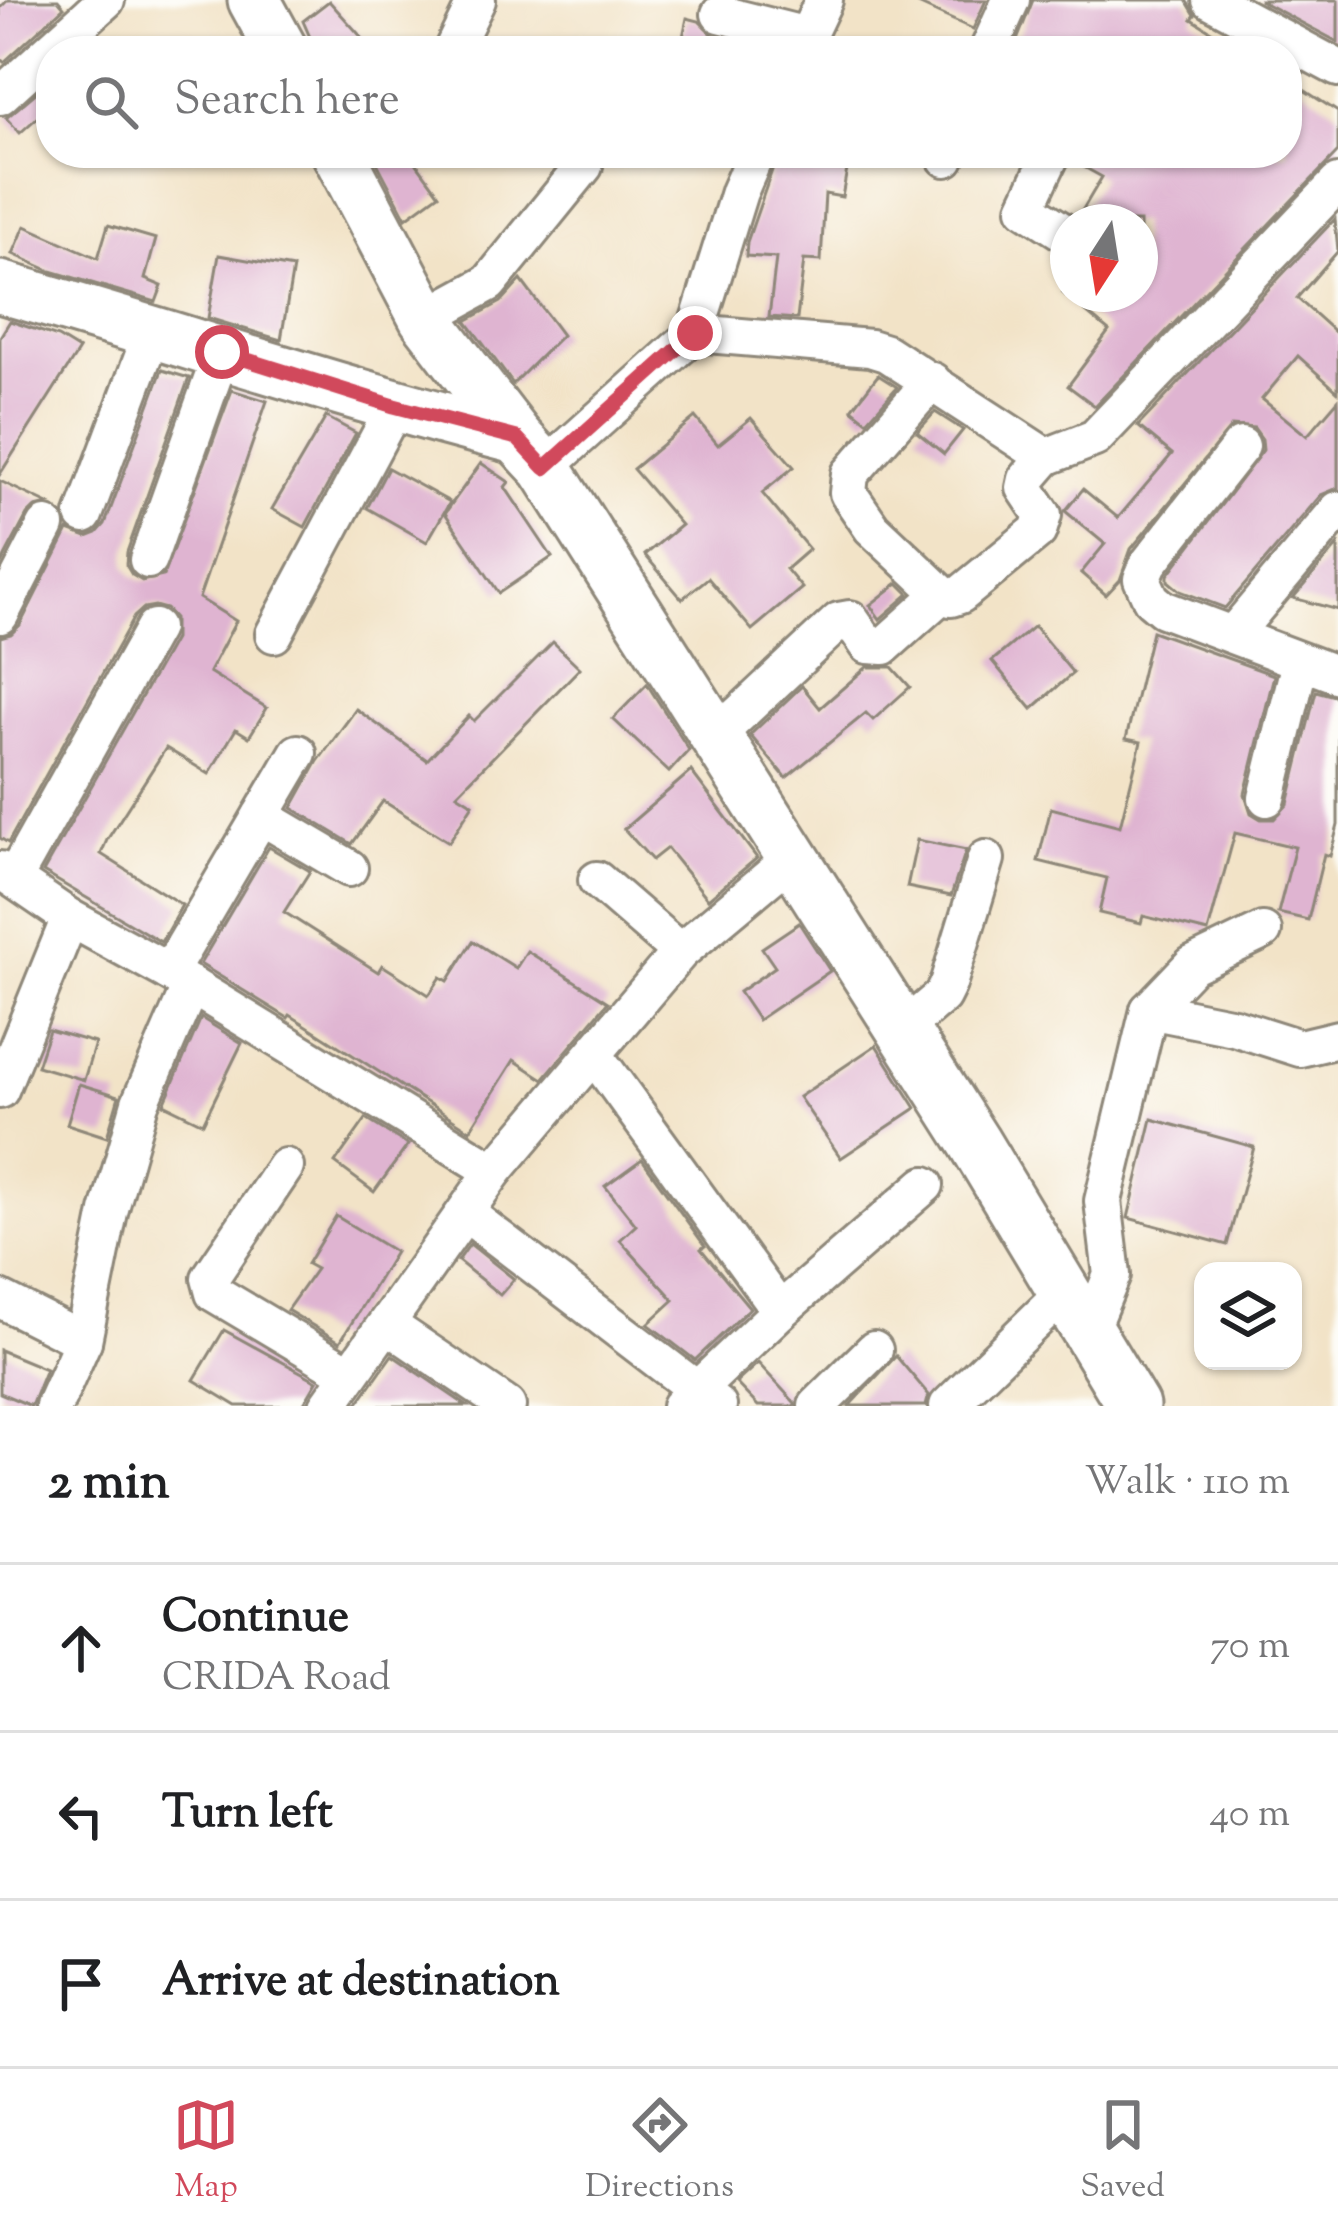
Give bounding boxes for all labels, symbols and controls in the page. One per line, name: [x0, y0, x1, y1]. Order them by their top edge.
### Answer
search box: [36, 36, 1302, 168]
icon: search: [78, 69, 144, 135]
text: Search here: [174, 70, 400, 135]
north arrow: [1050, 204, 1158, 312]
route end: [668, 306, 722, 360]
route start: [195, 325, 249, 379]
map controls: [1194, 1262, 1302, 1370]
button: layers: [1194, 1262, 1302, 1370]
text: 2 min: [48, 1448, 170, 1521]
text: Walk · 110 m: [1085, 1456, 1290, 1512]
text: Continue: [162, 1587, 349, 1652]
icon: ahead: [48, 1615, 114, 1681]
text: 70 m: [1210, 1620, 1290, 1676]
text: CRIDA Road: [162, 1652, 391, 1708]
icon: left: [48, 1783, 114, 1849]
text: Turn left: [162, 1783, 333, 1848]
text: 40 m: [1210, 1788, 1290, 1844]
icon: arrive: [48, 1951, 114, 2017]
text: Arrive at destination: [162, 1951, 560, 2016]
tab: Map: [173, 2092, 239, 2212]
tab: Directions: [585, 2092, 734, 2212]
tab: Saved: [1080, 2092, 1165, 2212]

